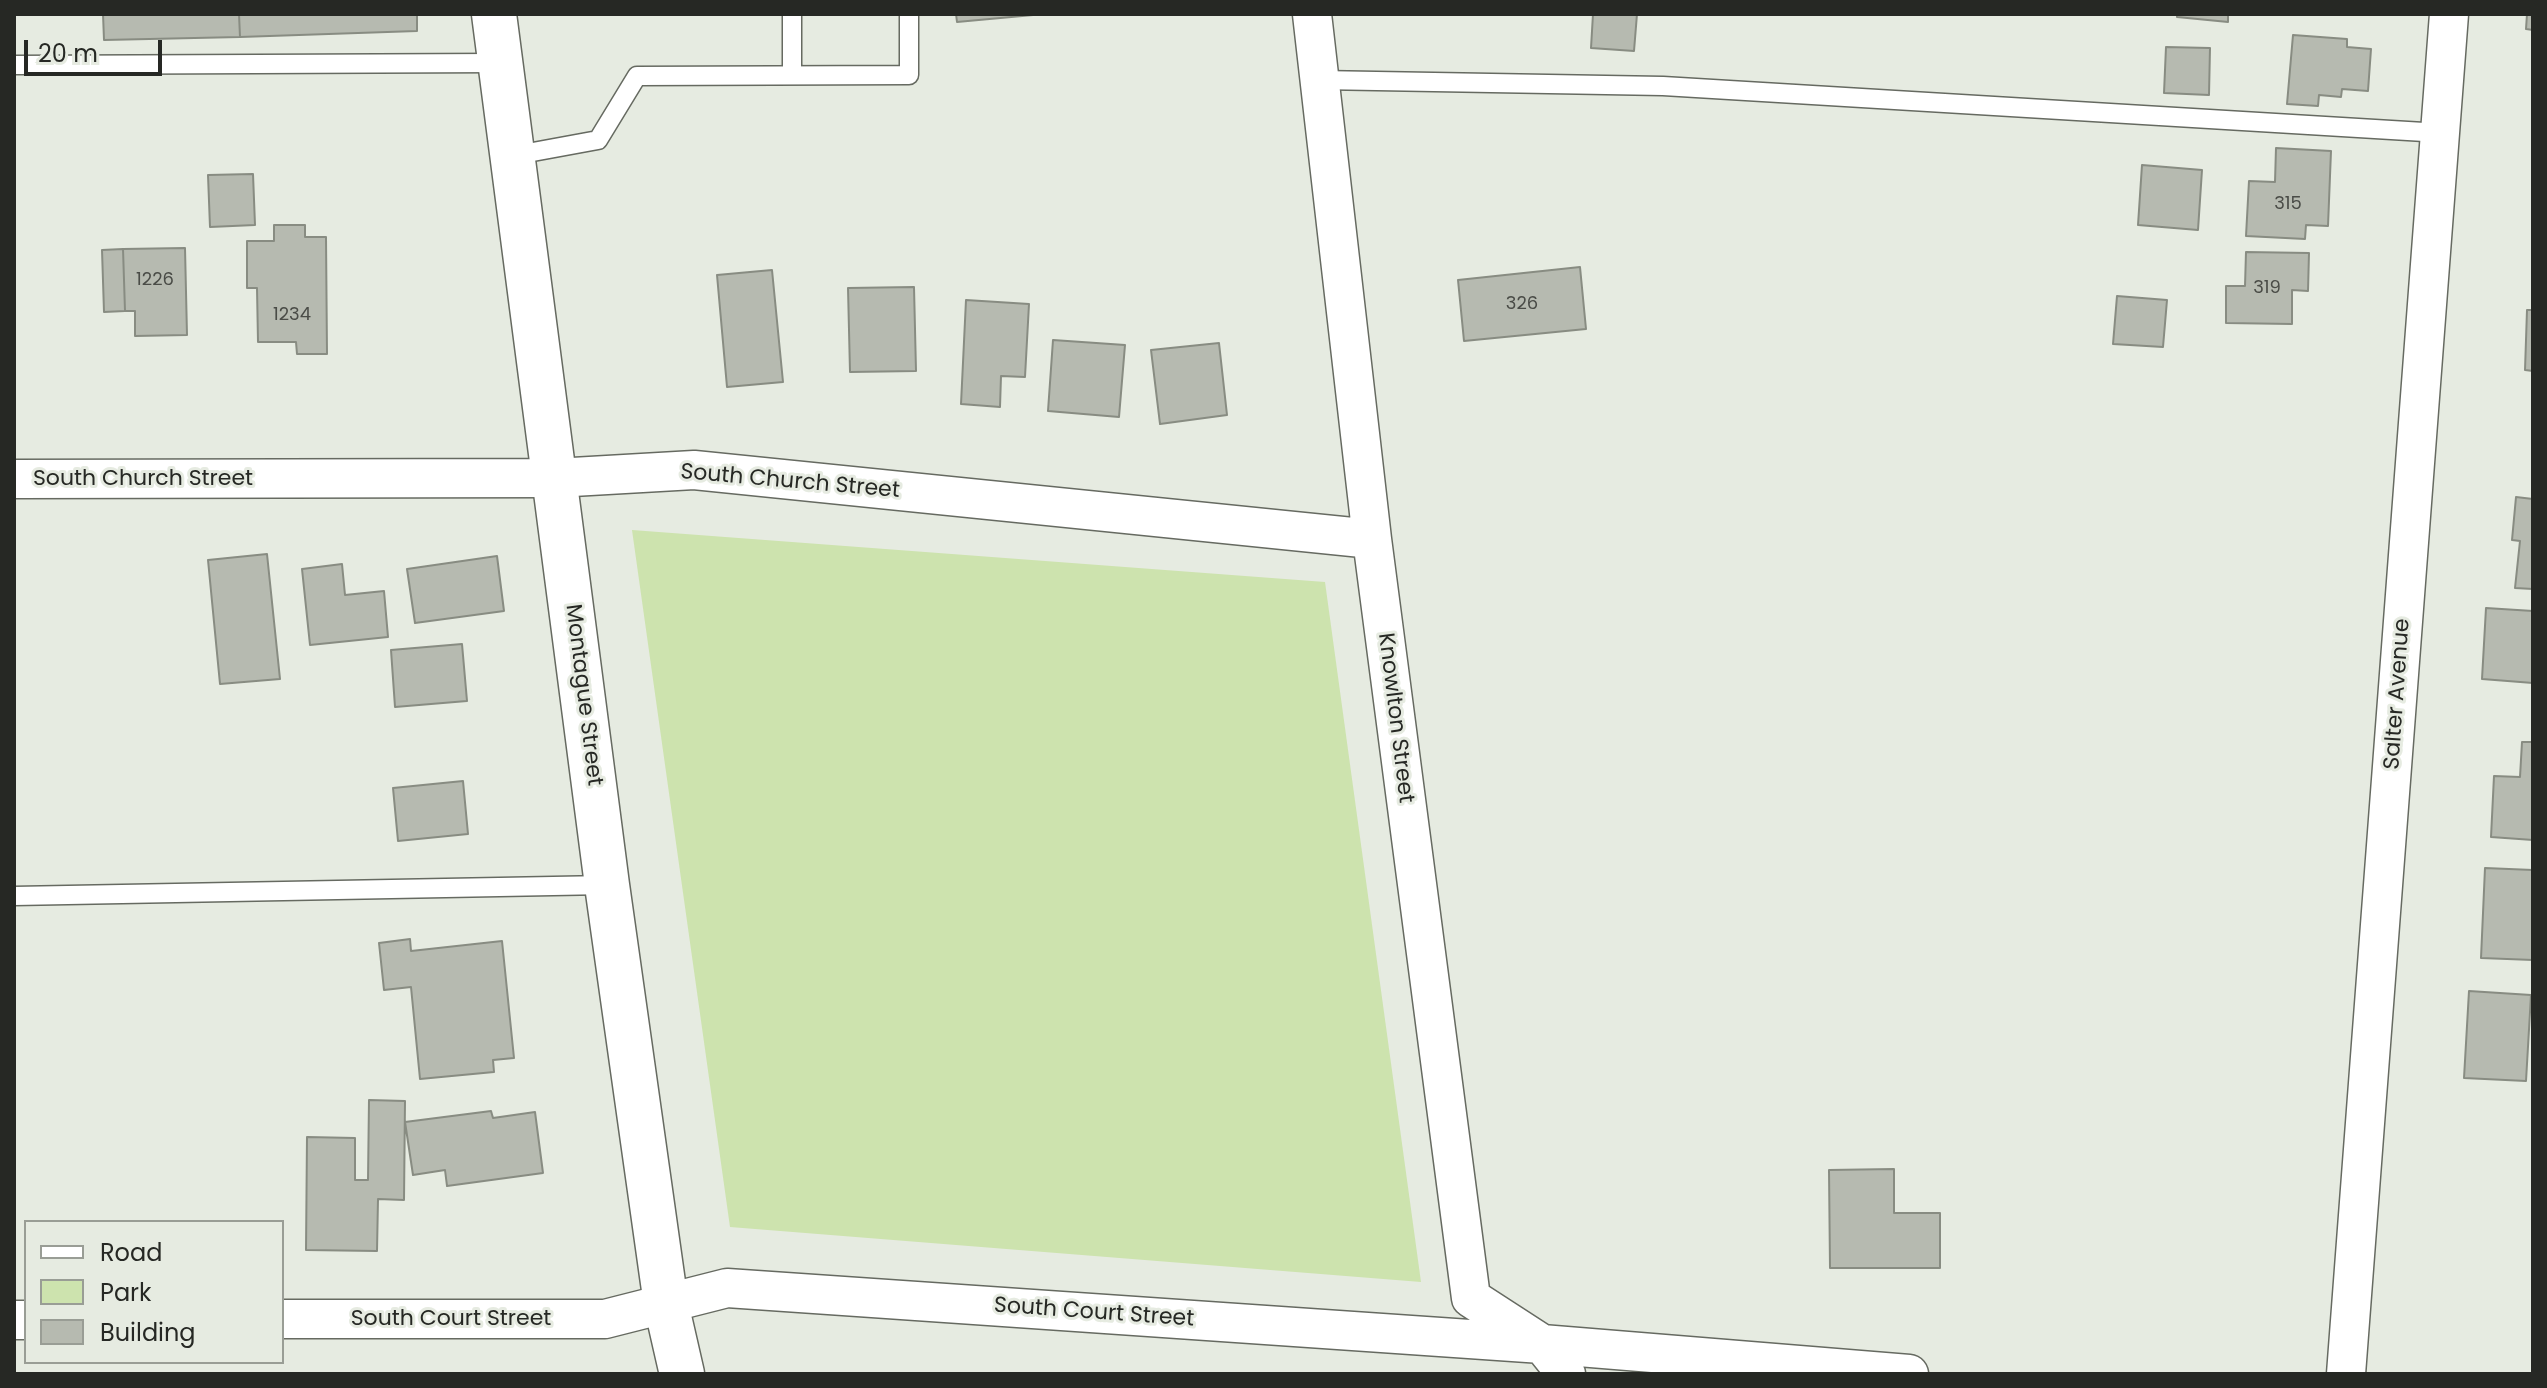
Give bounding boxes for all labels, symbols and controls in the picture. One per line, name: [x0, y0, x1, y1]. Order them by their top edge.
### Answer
scale bar: [28, 24, 166, 74]
text: 20 m: [38, 37, 98, 70]
house number: 315: [2274, 193, 2302, 215]
house number: 1226: [136, 269, 174, 291]
house number: 319: [2253, 277, 2281, 299]
house number: 326: [1506, 293, 1538, 315]
house number: 1234: [273, 304, 311, 326]
street label: South Church Street: [679, 459, 901, 505]
street label: South Church Street: [33, 466, 253, 492]
street label: Montague Street: [559, 603, 607, 787]
street label: Salter Avenue: [2380, 617, 2416, 771]
street label: Knowlton Street: [1371, 631, 1419, 805]
legend: [24, 1220, 284, 1364]
text: Road: [100, 1236, 162, 1269]
text: Park: [100, 1276, 151, 1309]
street label: South Court Street: [993, 1293, 1195, 1333]
street label: South Court Street: [351, 1306, 551, 1332]
text: Building: [100, 1316, 196, 1349]

